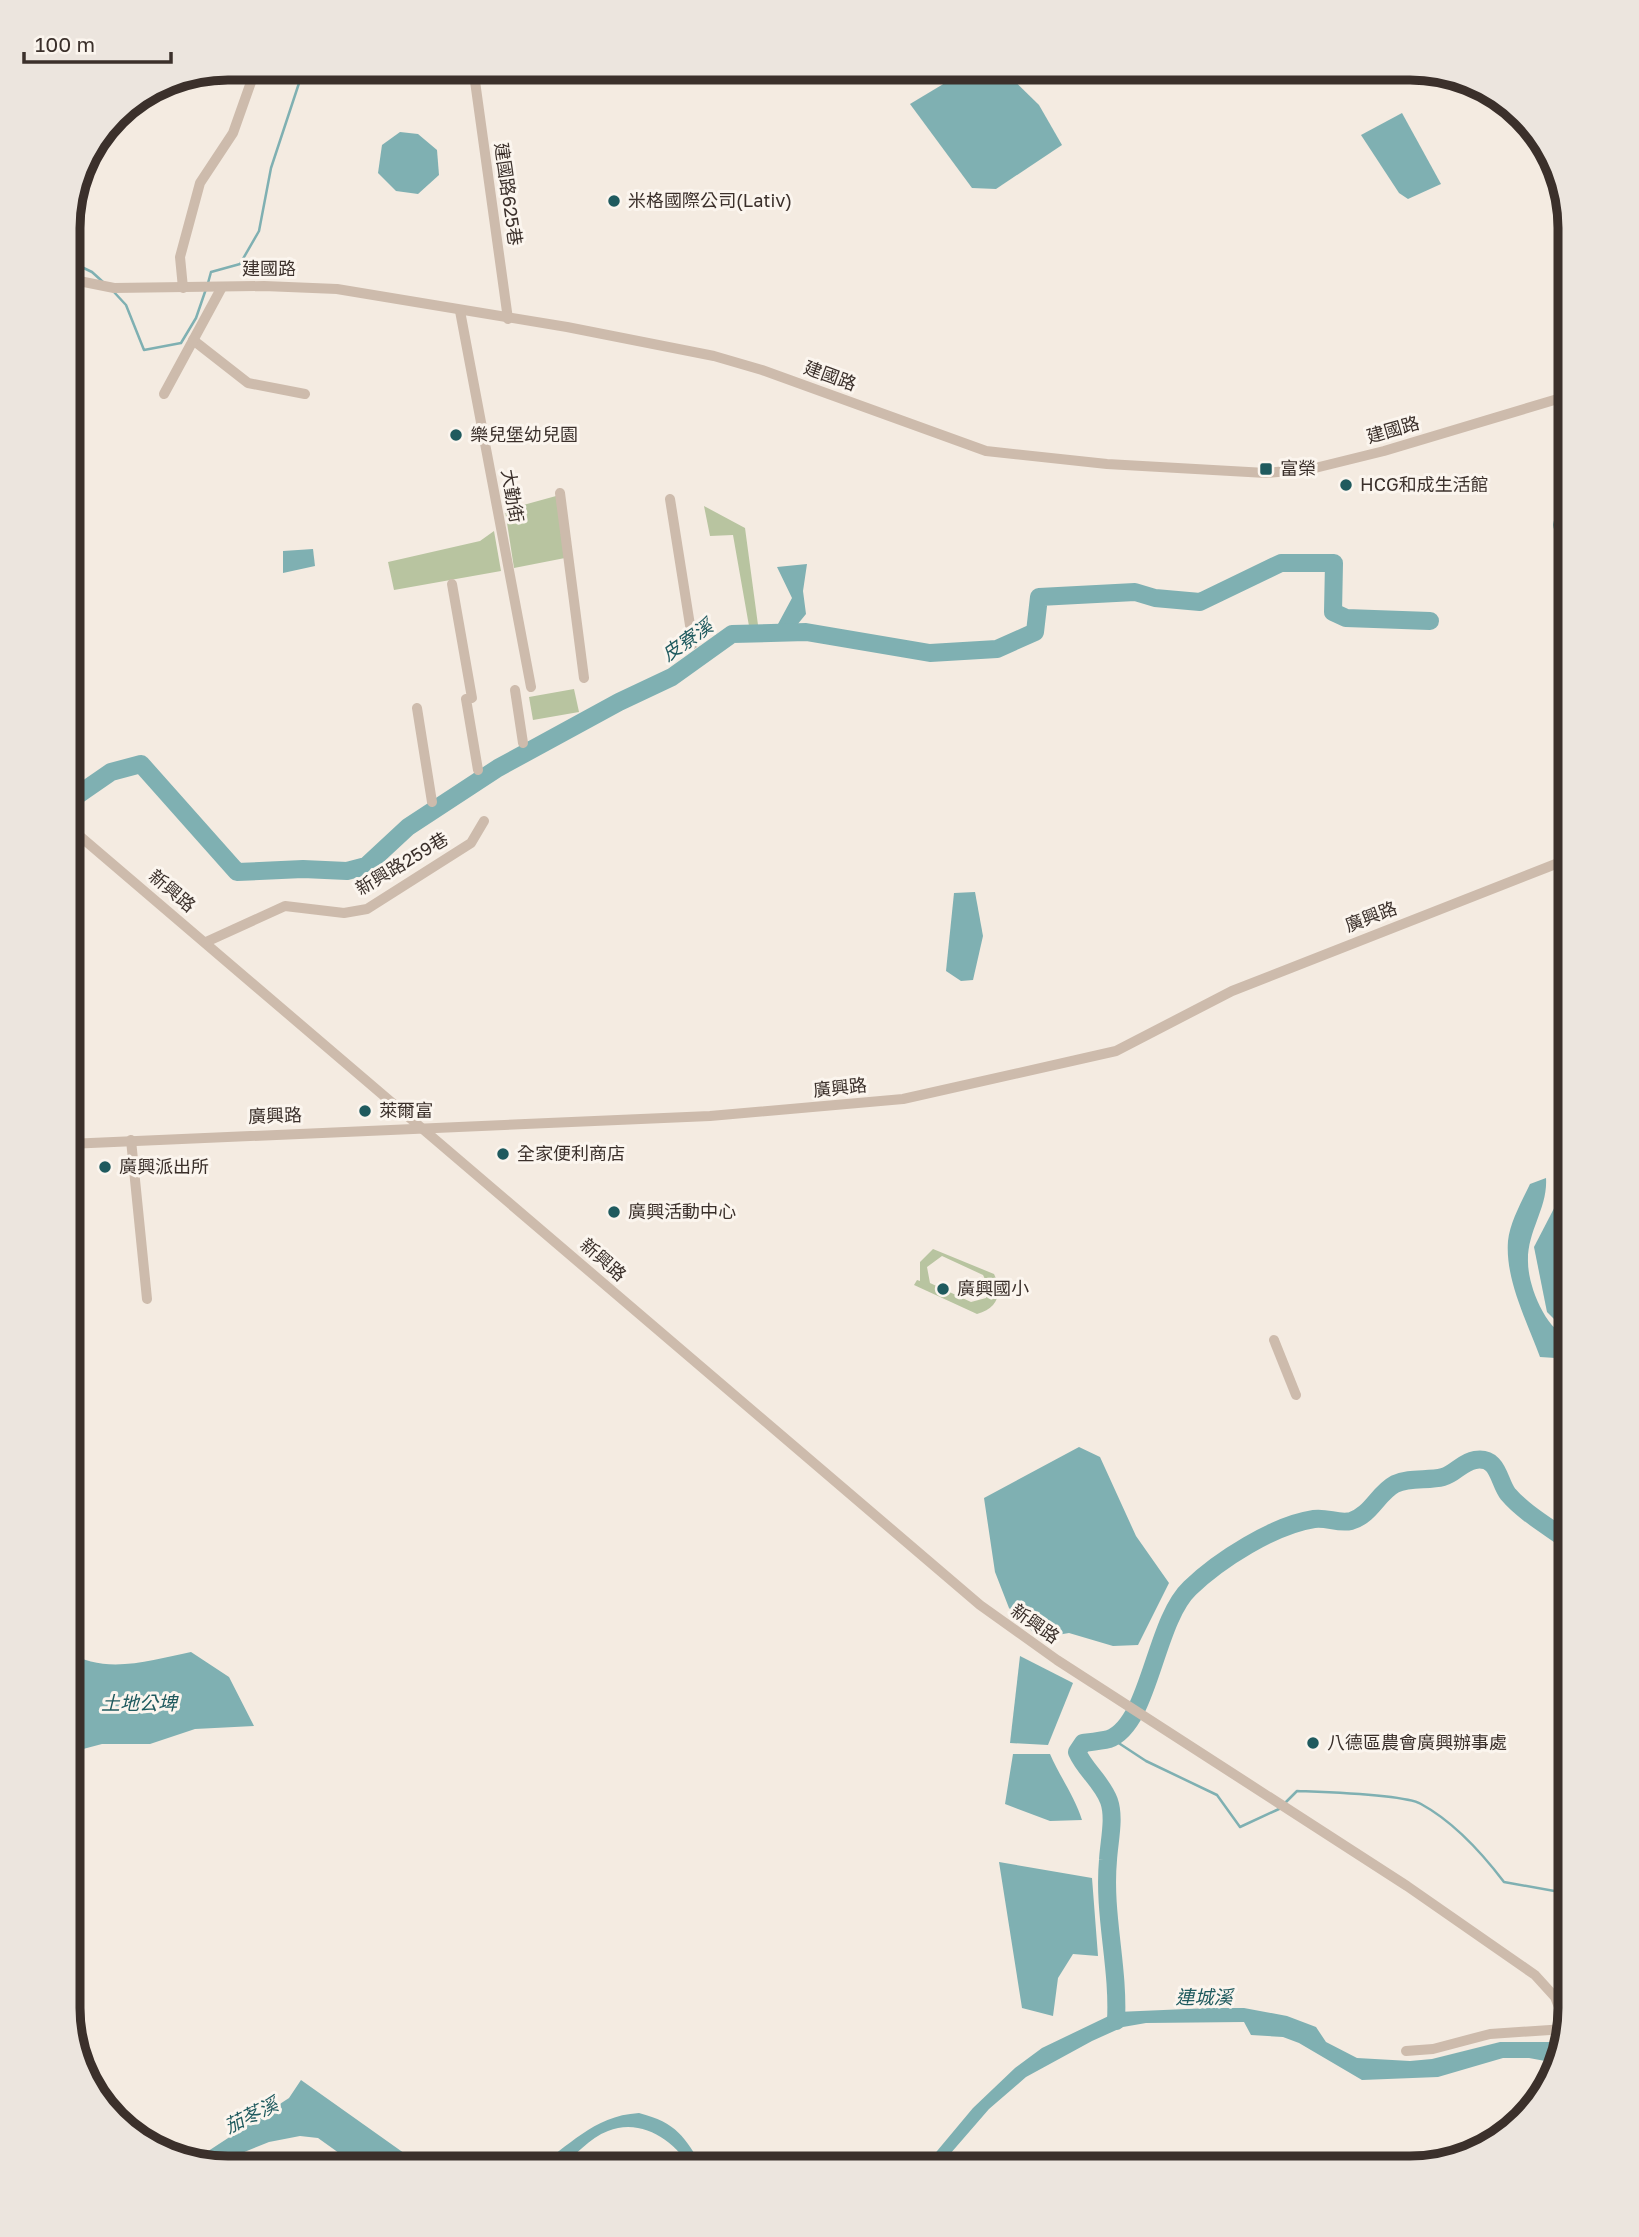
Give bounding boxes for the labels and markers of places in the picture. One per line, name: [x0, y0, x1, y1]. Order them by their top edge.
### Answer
place label: 米格國際公司(Lativ): [628, 189, 792, 211]
marker: 米格國際公司(Lativ): [606, 193, 622, 209]
place label: 樂兒堡幼兒園: [470, 423, 578, 445]
marker: 樂兒堡幼兒園: [448, 427, 464, 443]
place label: 富榮: [1280, 457, 1316, 479]
marker: 富榮: [1258, 461, 1274, 477]
place label: HCG和成生活館: [1360, 473, 1489, 495]
marker: HCG和成生活館: [1338, 477, 1354, 493]
place label: 萊爾富: [379, 1099, 433, 1121]
marker: 萊爾富: [357, 1103, 373, 1119]
place label: 全家便利商店: [517, 1142, 625, 1164]
marker: 全家便利商店: [495, 1146, 511, 1162]
place label: 廣興派出所: [119, 1155, 209, 1177]
marker: 廣興派出所: [97, 1159, 113, 1175]
place label: 廣興活動中心: [628, 1200, 736, 1222]
marker: 廣興活動中心: [606, 1204, 622, 1220]
place label: 廣興國小: [957, 1277, 1029, 1299]
marker: 廣興國小: [935, 1281, 951, 1297]
place label: 八德區農會廣興辦事處: [1327, 1731, 1507, 1753]
marker: 八德區農會廣興辦事處: [1305, 1735, 1321, 1751]

